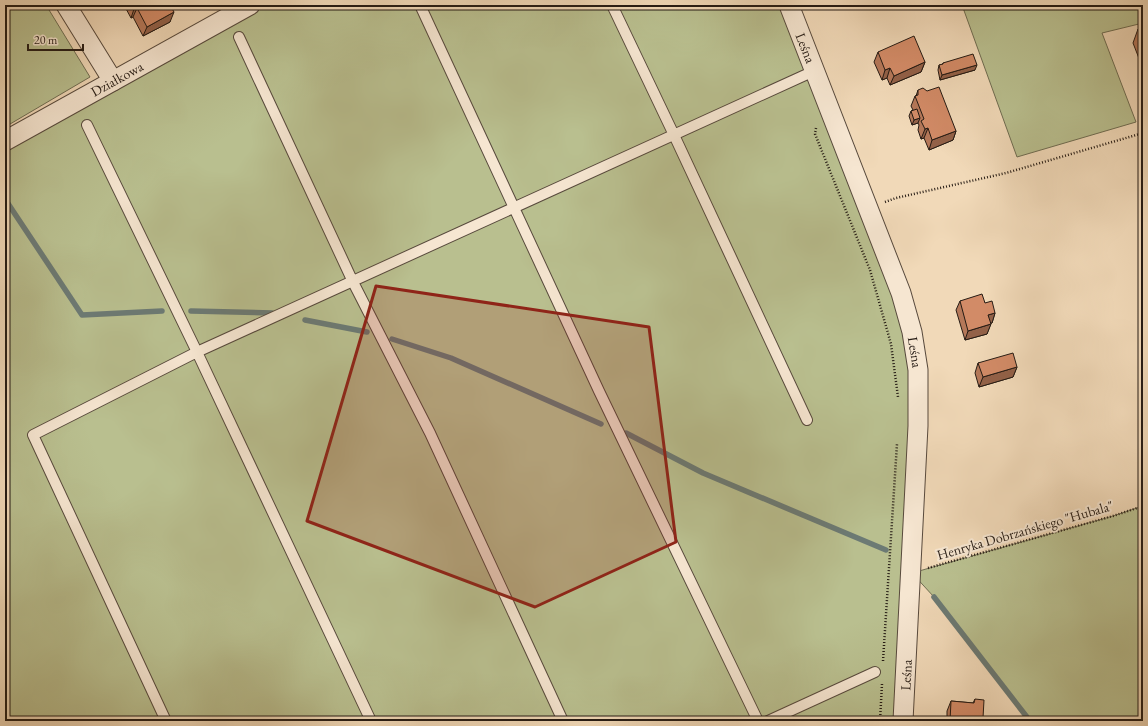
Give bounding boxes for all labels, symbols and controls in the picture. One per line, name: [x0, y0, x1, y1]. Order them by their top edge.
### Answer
scale bar: [28, 26, 83, 52]
street label: Leśna: [792, 30, 820, 66]
text: 20 m: [34, 32, 58, 48]
street label: Działkowa: [88, 57, 147, 101]
street label: Leśna: [904, 335, 927, 369]
street label: Henryka Dobrzańskiego "Hubala": [935, 496, 1115, 564]
street label: Leśna: [896, 659, 916, 691]

